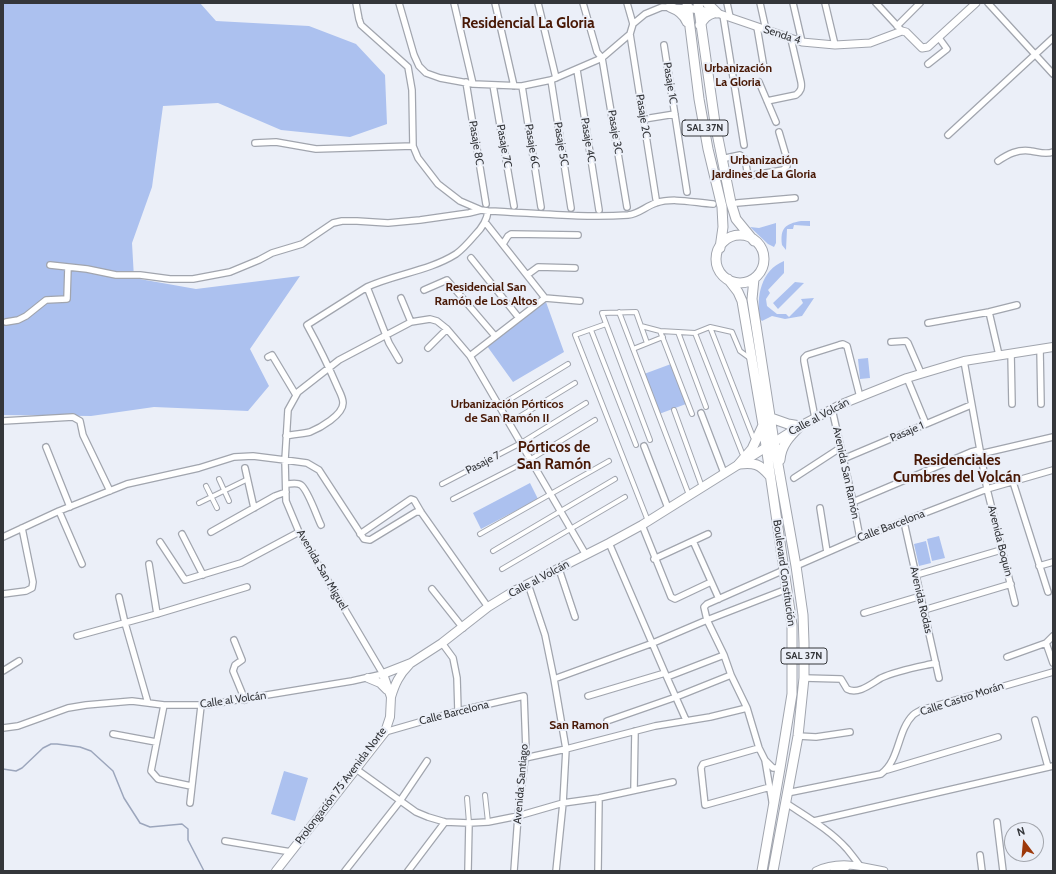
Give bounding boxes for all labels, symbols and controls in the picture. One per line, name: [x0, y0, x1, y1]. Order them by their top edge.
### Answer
district label: Residencial La Gloria: [461, 15, 595, 33]
street label: Senda 4: [762, 23, 802, 47]
street label: Pasaje 1C: [660, 61, 680, 105]
district label: Urbanización La Gloria: [704, 61, 772, 89]
street label: Pasaje 2C: [633, 93, 653, 139]
street label: Pasaje 3C: [605, 109, 625, 155]
street label: Pasaje 4C: [578, 117, 598, 163]
street label: Pasaje 8C: [466, 120, 486, 166]
road number: SAL 37N: [682, 120, 728, 136]
street label: Pasaje 5C: [551, 121, 571, 167]
street label: Pasaje 7C: [494, 123, 514, 169]
street label: Pasaje 6C: [522, 123, 542, 169]
district label: Urbanización Jardines de La Gloria: [712, 153, 816, 181]
district label: Residencial San Ramón de Los Altos: [435, 280, 537, 308]
street label: Calle al Volcán: [786, 396, 852, 438]
district label: Urbanización Pórticos de San Ramón II: [450, 397, 564, 425]
street label: Pasaje 1: [888, 419, 926, 445]
street label: Avenida San Ramón: [830, 426, 862, 520]
district label: Pórticos de San Ramón: [517, 439, 591, 474]
street label: Pasaje 7: [463, 449, 503, 477]
district label: Residenciales Cumbres del Volcán: [893, 452, 1021, 487]
street label: Avenida Boquin: [985, 504, 1015, 578]
street label: Calle Barcelona: [855, 507, 927, 545]
street label: Boulevard Constitución: [770, 519, 798, 627]
street label: Avenida San Miguel: [294, 527, 350, 613]
street label: Calle al Volcán: [506, 558, 572, 600]
street label: Avenida Rodas: [907, 565, 935, 635]
road number: SAL 37N: [781, 648, 827, 664]
street label: Calle Castro Morán: [919, 679, 1005, 719]
street label: Calle al Volcán: [199, 689, 267, 711]
street label: Calle Barcelona: [418, 698, 490, 728]
district label: San Ramon: [549, 718, 609, 732]
street label: Prolongación 75 Avenida Norte: [293, 725, 389, 847]
street label: Avenida Santiago: [511, 743, 531, 825]
north arrow: [1004, 822, 1044, 862]
text: N: [1015, 824, 1027, 839]

